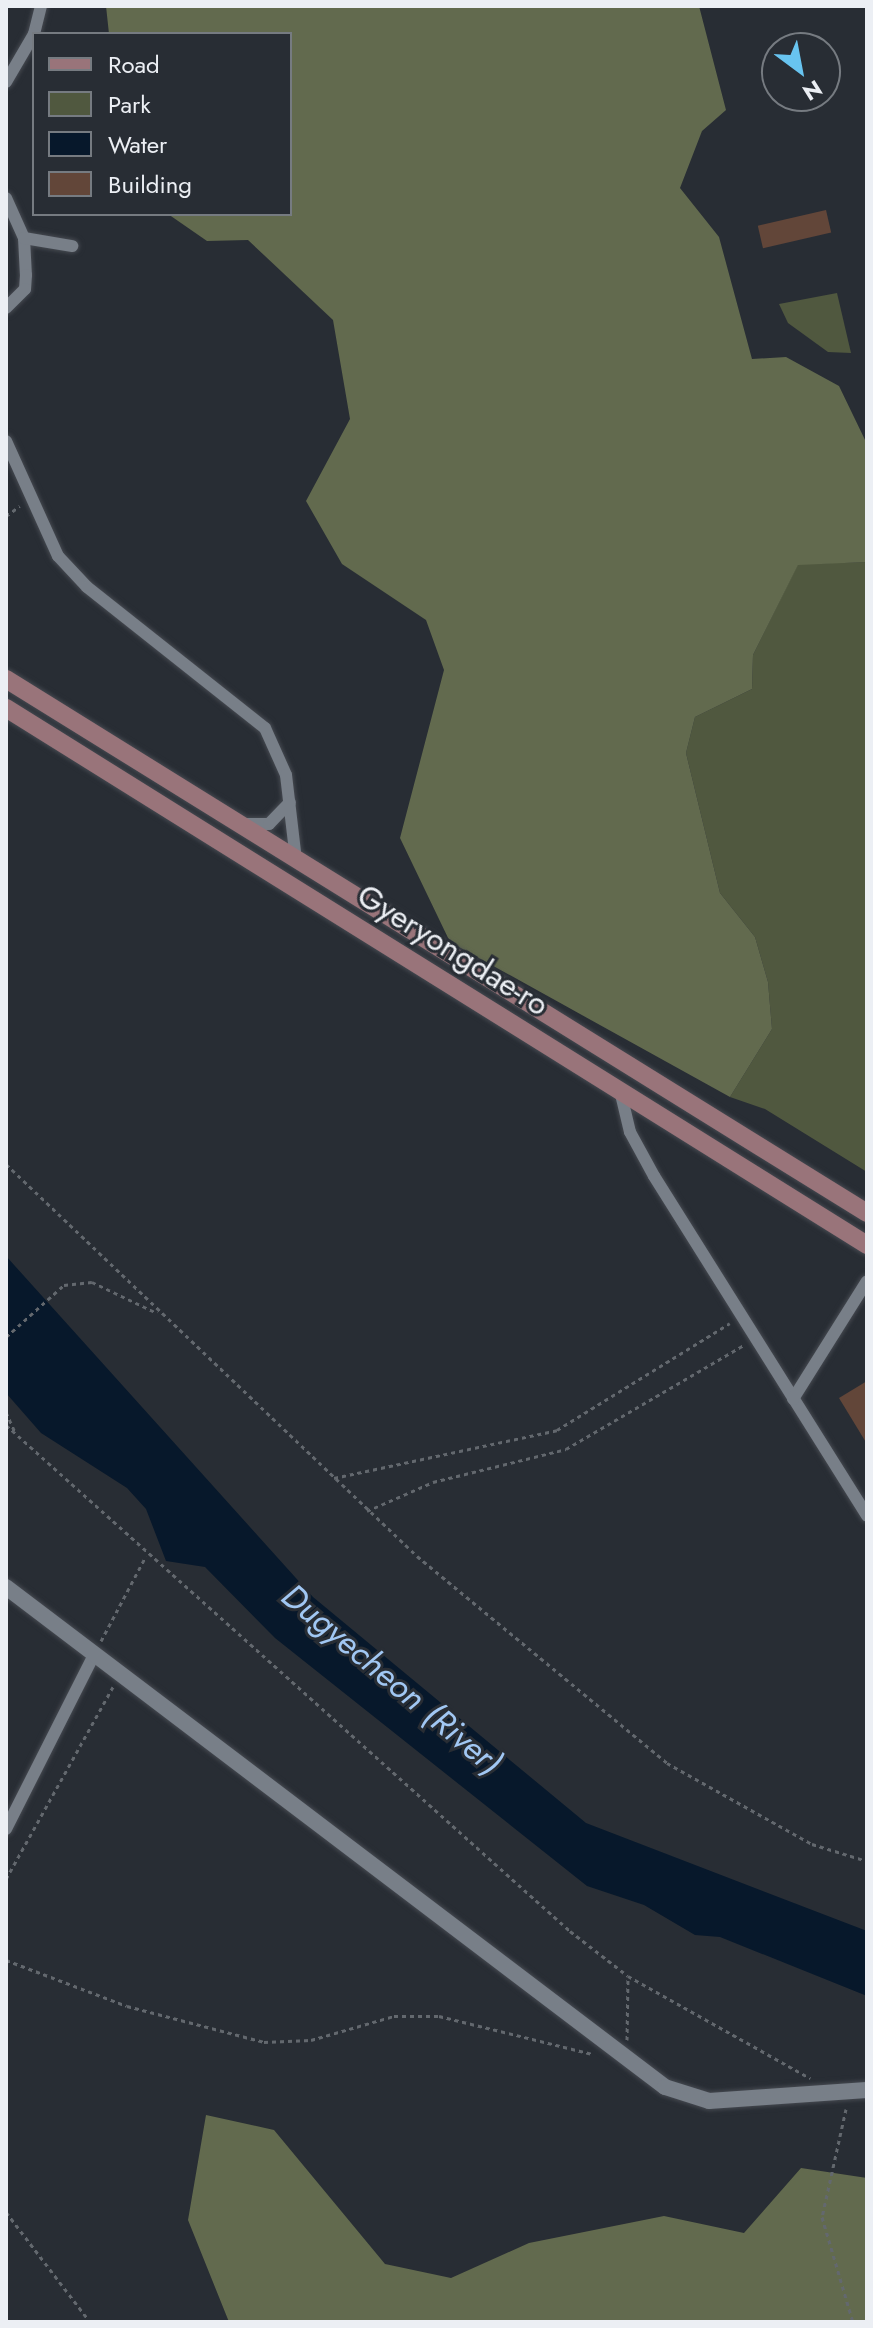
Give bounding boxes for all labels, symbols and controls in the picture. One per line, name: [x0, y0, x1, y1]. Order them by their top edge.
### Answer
legend: [32, 32, 292, 216]
north arrow: [761, 32, 841, 112]
text: Road: [108, 47, 160, 82]
text: N: [797, 72, 829, 109]
text: Park: [108, 87, 151, 122]
text: Water: [108, 127, 167, 162]
text: Building: [108, 167, 192, 202]
street label: Gyeryongdae-ro: [350, 876, 556, 1024]
water label: Dugyecheon (River): [274, 1575, 510, 1783]

